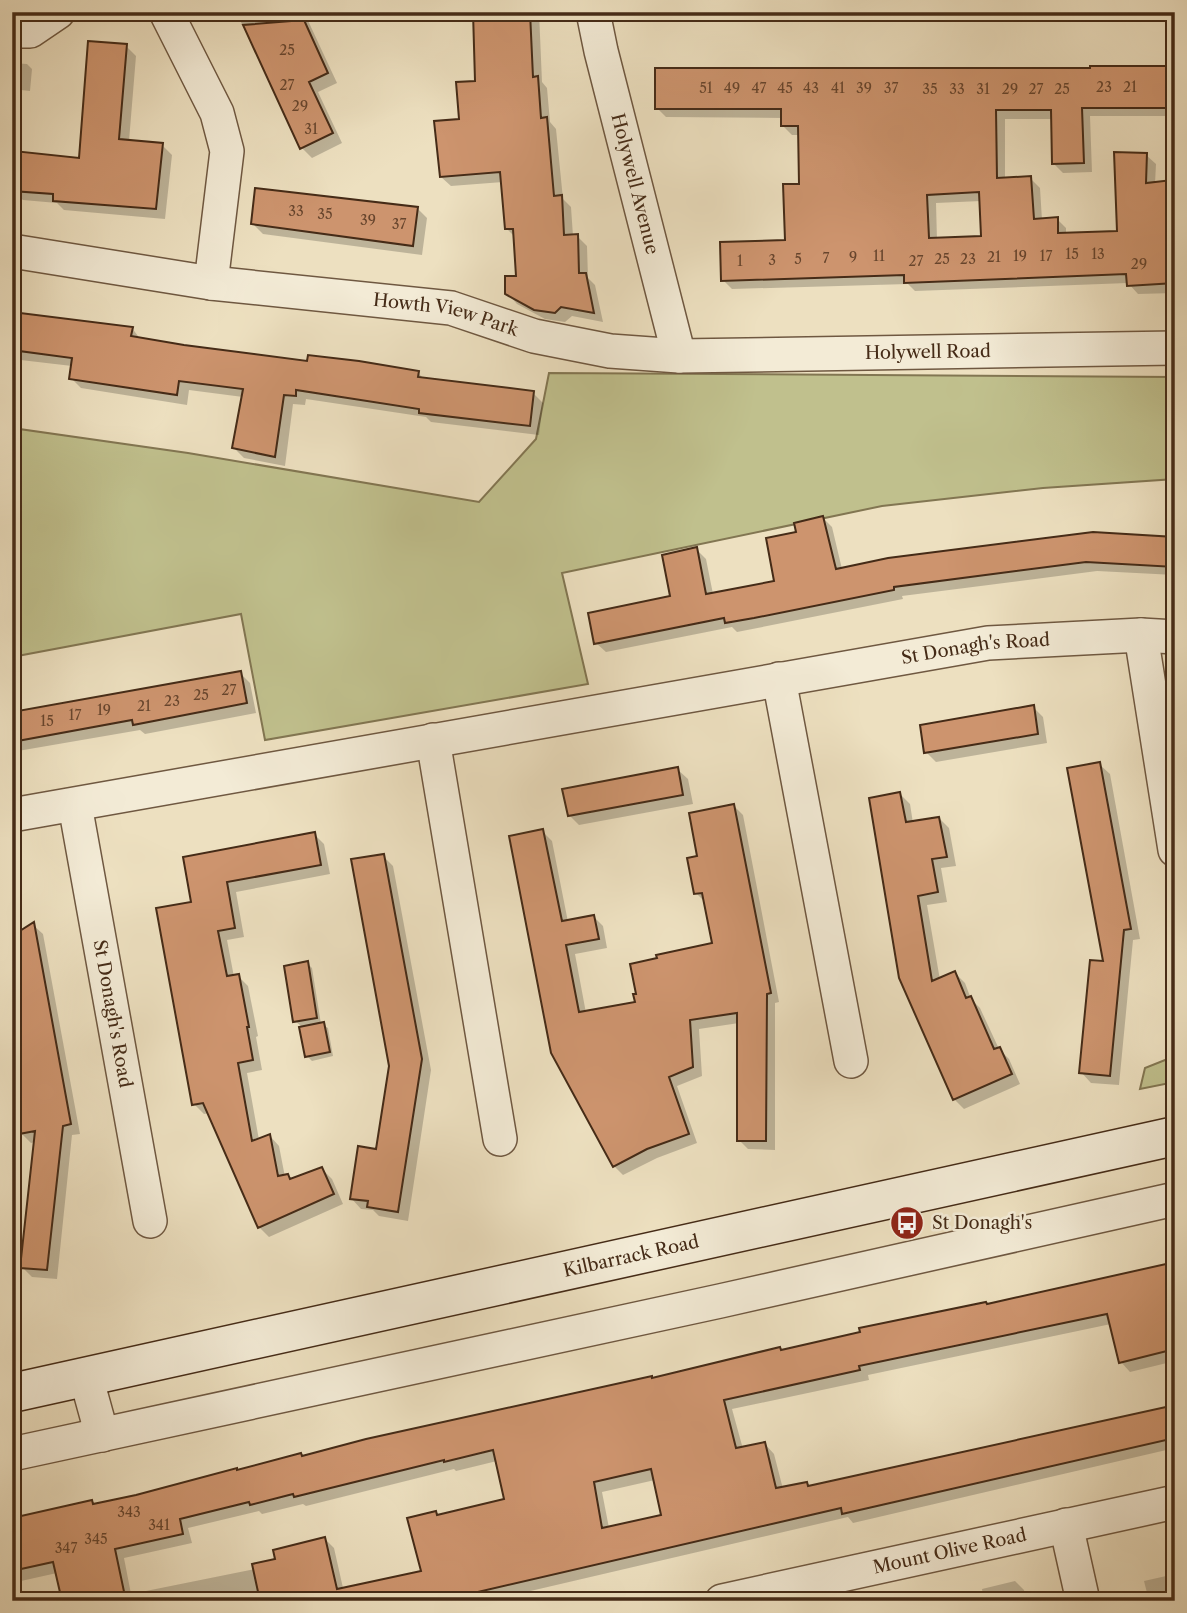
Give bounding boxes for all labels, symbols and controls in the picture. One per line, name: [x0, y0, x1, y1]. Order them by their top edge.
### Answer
house number: 25: [279, 41, 295, 59]
house number: 27: [280, 76, 295, 94]
house number: 23: [1096, 78, 1112, 96]
house number: 21: [1123, 78, 1137, 96]
house number: 51: [699, 79, 713, 97]
house number: 49: [724, 79, 740, 97]
house number: 47: [752, 79, 767, 97]
house number: 45: [777, 79, 793, 97]
house number: 43: [803, 79, 819, 97]
house number: 41: [831, 79, 845, 97]
house number: 39: [856, 79, 872, 97]
house number: 37: [884, 79, 898, 97]
house number: 35: [922, 80, 938, 98]
house number: 33: [949, 80, 965, 98]
house number: 31: [976, 80, 990, 98]
house number: 29: [1002, 80, 1018, 98]
house number: 27: [1029, 80, 1044, 98]
house number: 25: [1054, 80, 1070, 98]
house number: 29: [292, 97, 308, 115]
street label: Holywell Avenue: [606, 111, 664, 257]
house number: 31: [304, 120, 318, 138]
house number: 33: [288, 202, 304, 220]
house number: 35: [317, 205, 333, 223]
house number: 39: [360, 211, 376, 229]
house number: 37: [392, 215, 406, 233]
house number: 15: [1065, 245, 1079, 263]
house number: 13: [1091, 245, 1105, 263]
house number: 11: [873, 247, 885, 265]
house number: 19: [1013, 247, 1027, 265]
house number: 17: [1040, 247, 1052, 265]
house number: 9: [849, 248, 857, 266]
house number: 21: [987, 248, 1001, 266]
house number: 7: [823, 249, 830, 267]
house number: 5: [794, 250, 802, 268]
house number: 25: [934, 250, 950, 268]
house number: 23: [960, 250, 976, 268]
house number: 3: [768, 251, 776, 269]
house number: 1: [737, 252, 743, 270]
house number: 27: [909, 252, 924, 270]
house number: 29: [1131, 255, 1147, 273]
street label: Howth View Park: [372, 289, 523, 341]
street label: Holywell Road: [865, 340, 991, 364]
street label: St Donagh's Road: [899, 629, 1050, 669]
house number: 27: [222, 681, 237, 699]
house number: 25: [193, 686, 209, 704]
house number: 23: [164, 692, 180, 710]
house number: 21: [137, 697, 151, 715]
house number: 19: [97, 701, 111, 719]
house number: 17: [69, 706, 81, 724]
house number: 15: [40, 712, 54, 730]
street label: St Donagh's Road: [88, 938, 137, 1089]
bus stop icon: St Donagh's: [888, 1204, 926, 1242]
place label: St Donagh's: [932, 1212, 1032, 1234]
street label: Kilbarrack Road: [561, 1230, 701, 1282]
house number: 343: [117, 1503, 141, 1521]
house number: 341: [148, 1516, 170, 1534]
street label: Mount Olive Road: [871, 1524, 1028, 1579]
house number: 345: [84, 1530, 108, 1548]
house number: 347: [55, 1539, 77, 1557]

